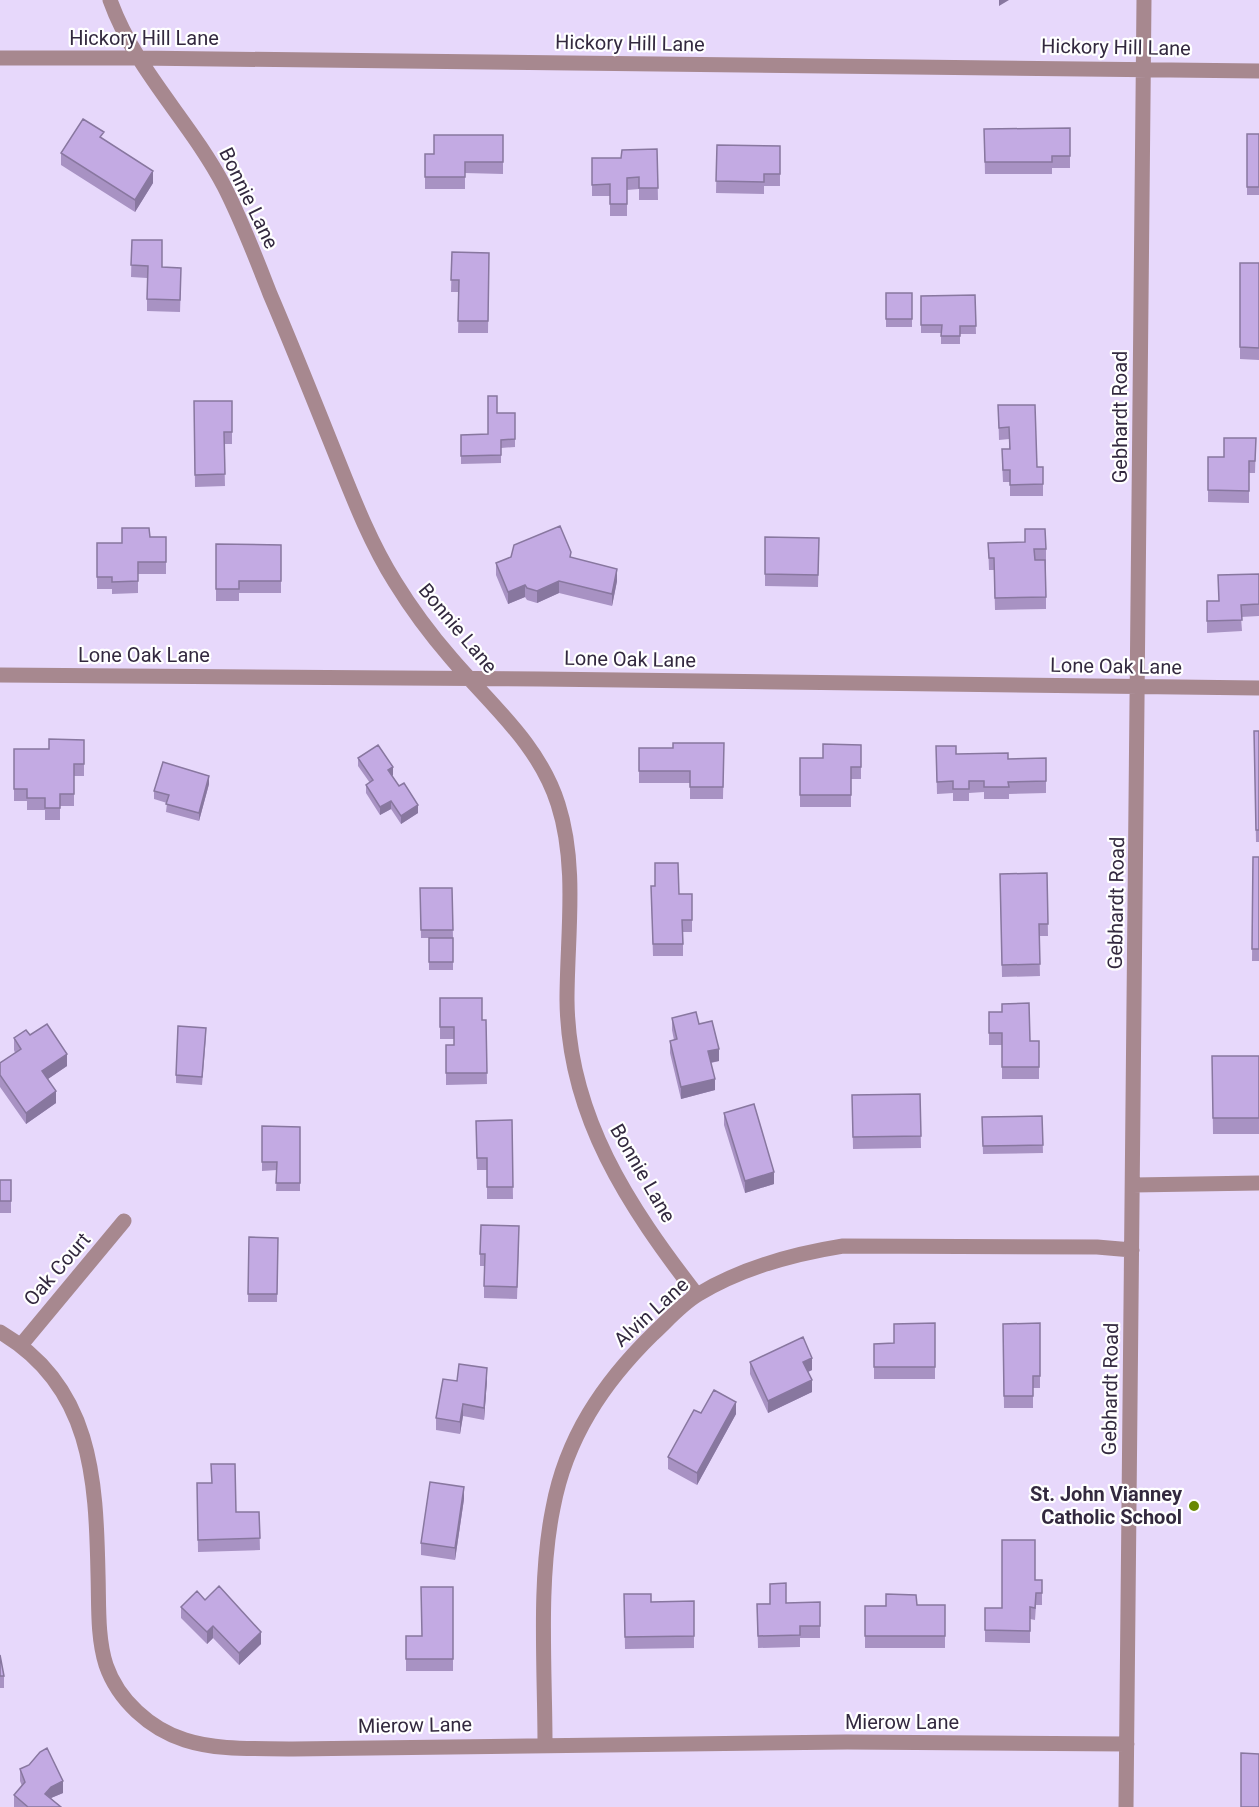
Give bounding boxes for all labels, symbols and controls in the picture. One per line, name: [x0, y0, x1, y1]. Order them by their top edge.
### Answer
street label: Hickory Hill Lane: [69, 26, 219, 50]
street label: Hickory Hill Lane: [555, 30, 705, 56]
street label: Hickory Hill Lane: [1041, 34, 1191, 60]
street label: Bonnie Lane: [214, 143, 284, 253]
street label: Gebhardt Road: [1108, 351, 1132, 483]
street label: Bonnie Lane: [414, 578, 502, 678]
street label: Lone Oak Lane: [78, 643, 210, 667]
street label: Lone Oak Lane: [564, 646, 696, 672]
street label: Lone Oak Lane: [1050, 653, 1182, 679]
street label: Gebhardt Road: [1103, 836, 1129, 970]
street label: Bonnie Lane: [605, 1120, 681, 1226]
street label: Oak Court: [19, 1228, 95, 1310]
street label: Alvin Lane: [609, 1272, 693, 1352]
street label: Gebhardt Road: [1097, 1322, 1123, 1456]
place label: St. John Vianney Catholic School: [1030, 1482, 1183, 1529]
marker: St. John Vianney Catholic School: [1187, 1499, 1201, 1513]
street label: Mierow Lane: [845, 1710, 959, 1734]
street label: Mierow Lane: [358, 1712, 472, 1738]

